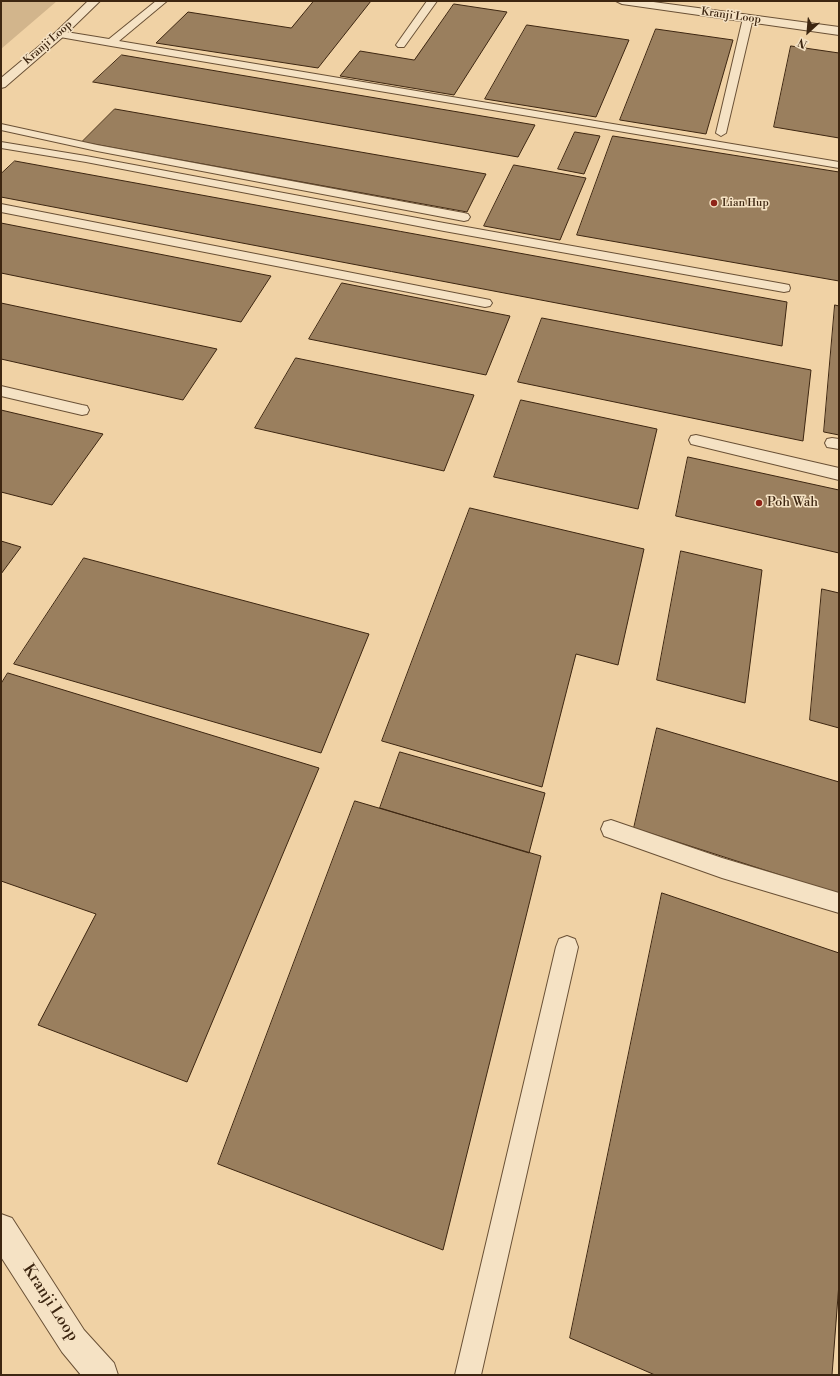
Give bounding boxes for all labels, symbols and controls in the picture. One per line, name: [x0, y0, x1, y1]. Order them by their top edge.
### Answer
street label: Kranji Loop: [700, 5, 762, 27]
north arrow: [788, 12, 828, 52]
street label: Kranji Loop: [21, 18, 75, 68]
text: N: [796, 35, 810, 51]
place label: Lian Hup: [722, 196, 769, 210]
marker: Lian Hup: [709, 198, 719, 208]
place label: Poh Wah: [767, 495, 818, 511]
marker: Poh Wah: [754, 498, 764, 508]
street label: Kranji Loop: [18, 1261, 82, 1345]

